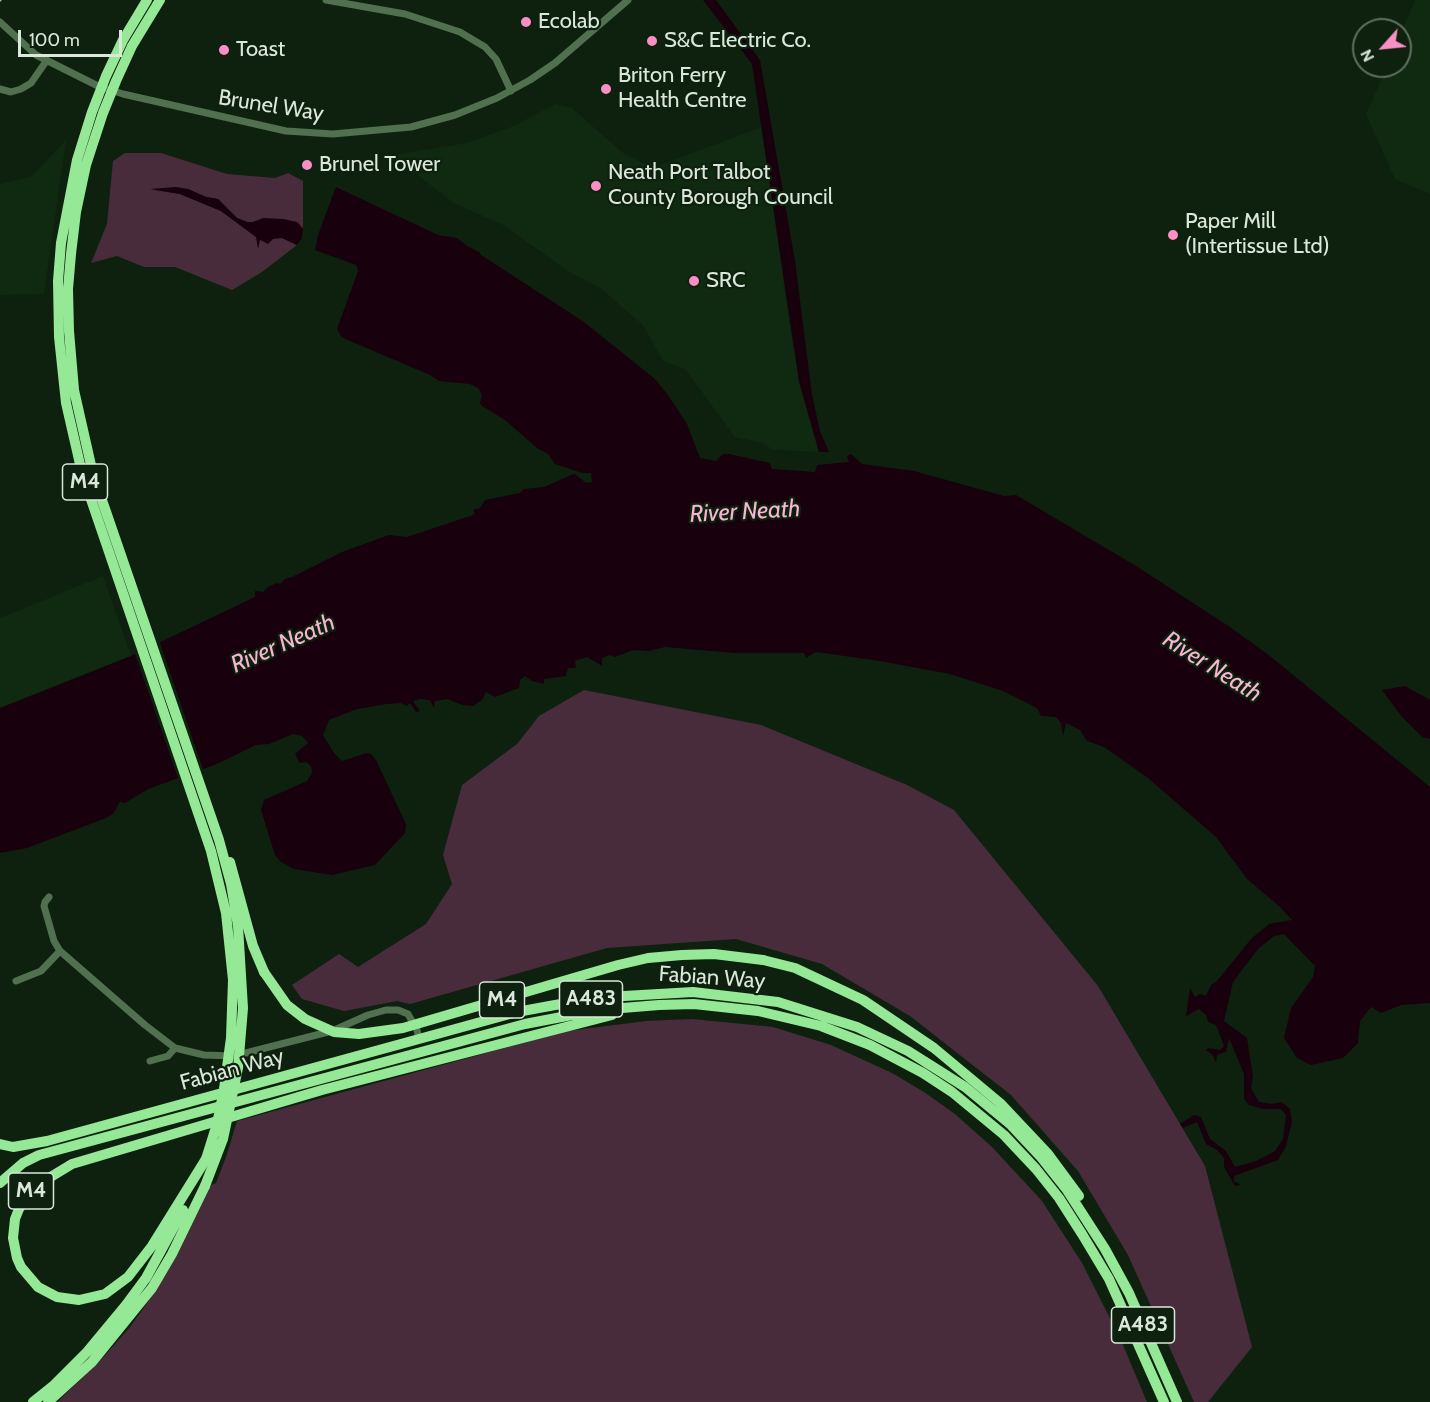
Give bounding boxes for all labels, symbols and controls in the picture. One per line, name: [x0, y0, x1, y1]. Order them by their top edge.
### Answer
place label: Ecolab: [538, 9, 600, 35]
marker: Ecolab: [519, 15, 533, 29]
scale bar: [21, 18, 124, 56]
north arrow: [1352, 18, 1412, 78]
place label: S&C Electric Co.: [664, 28, 811, 54]
text: 100 m: [29, 29, 80, 51]
marker: S&C Electric Co.: [645, 34, 659, 48]
place label: Toast: [236, 37, 285, 63]
marker: Toast: [217, 43, 231, 57]
text: N: [1356, 46, 1378, 65]
place label: Briton Ferry Health Centre: [618, 63, 746, 114]
marker: Briton Ferry Health Centre: [599, 82, 613, 96]
street label: Brunel Way: [216, 85, 326, 127]
place label: Brunel Tower: [319, 152, 440, 178]
marker: Brunel Tower: [300, 158, 314, 172]
place label: Neath Port Talbot County Borough Council: [608, 160, 833, 212]
marker: Neath Port Talbot County Borough Council: [589, 179, 603, 193]
place label: Paper Mill (Intertissue Ltd): [1185, 209, 1330, 260]
marker: Paper Mill (Intertissue Ltd): [1166, 228, 1180, 242]
place label: SRC: [706, 268, 746, 294]
marker: SRC: [687, 274, 701, 288]
road number: M4: [62, 464, 107, 500]
water label: River Neath: [689, 495, 801, 529]
water label: River Neath: [227, 608, 339, 680]
water label: River Neath: [1157, 625, 1267, 709]
street label: Fabian Way: [658, 961, 766, 995]
road number: A483: [560, 981, 622, 1017]
road number: M4: [480, 982, 524, 1018]
street label: Fabian Way: [177, 1043, 287, 1097]
road number: M4: [9, 1173, 54, 1209]
road number: A483: [1112, 1307, 1174, 1343]

